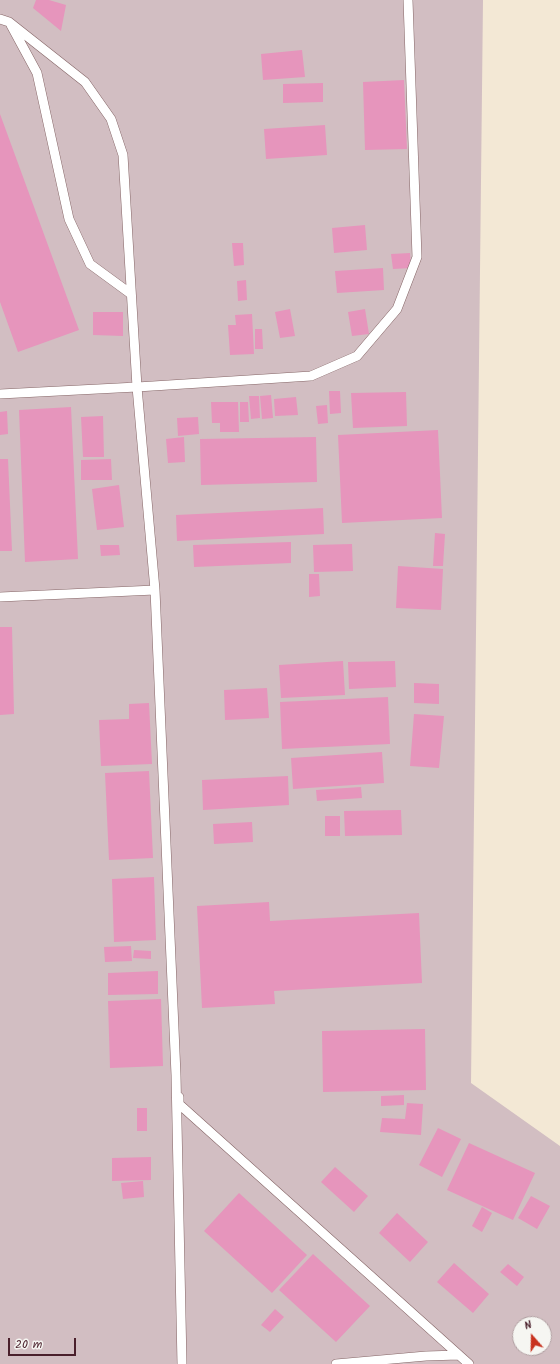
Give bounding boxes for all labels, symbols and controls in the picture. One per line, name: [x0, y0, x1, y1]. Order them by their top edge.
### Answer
north arrow: [512, 1316, 552, 1356]
text: N: [522, 1316, 535, 1335]
scale bar: [10, 1330, 78, 1356]
text: 20 m: [15, 1335, 42, 1354]

